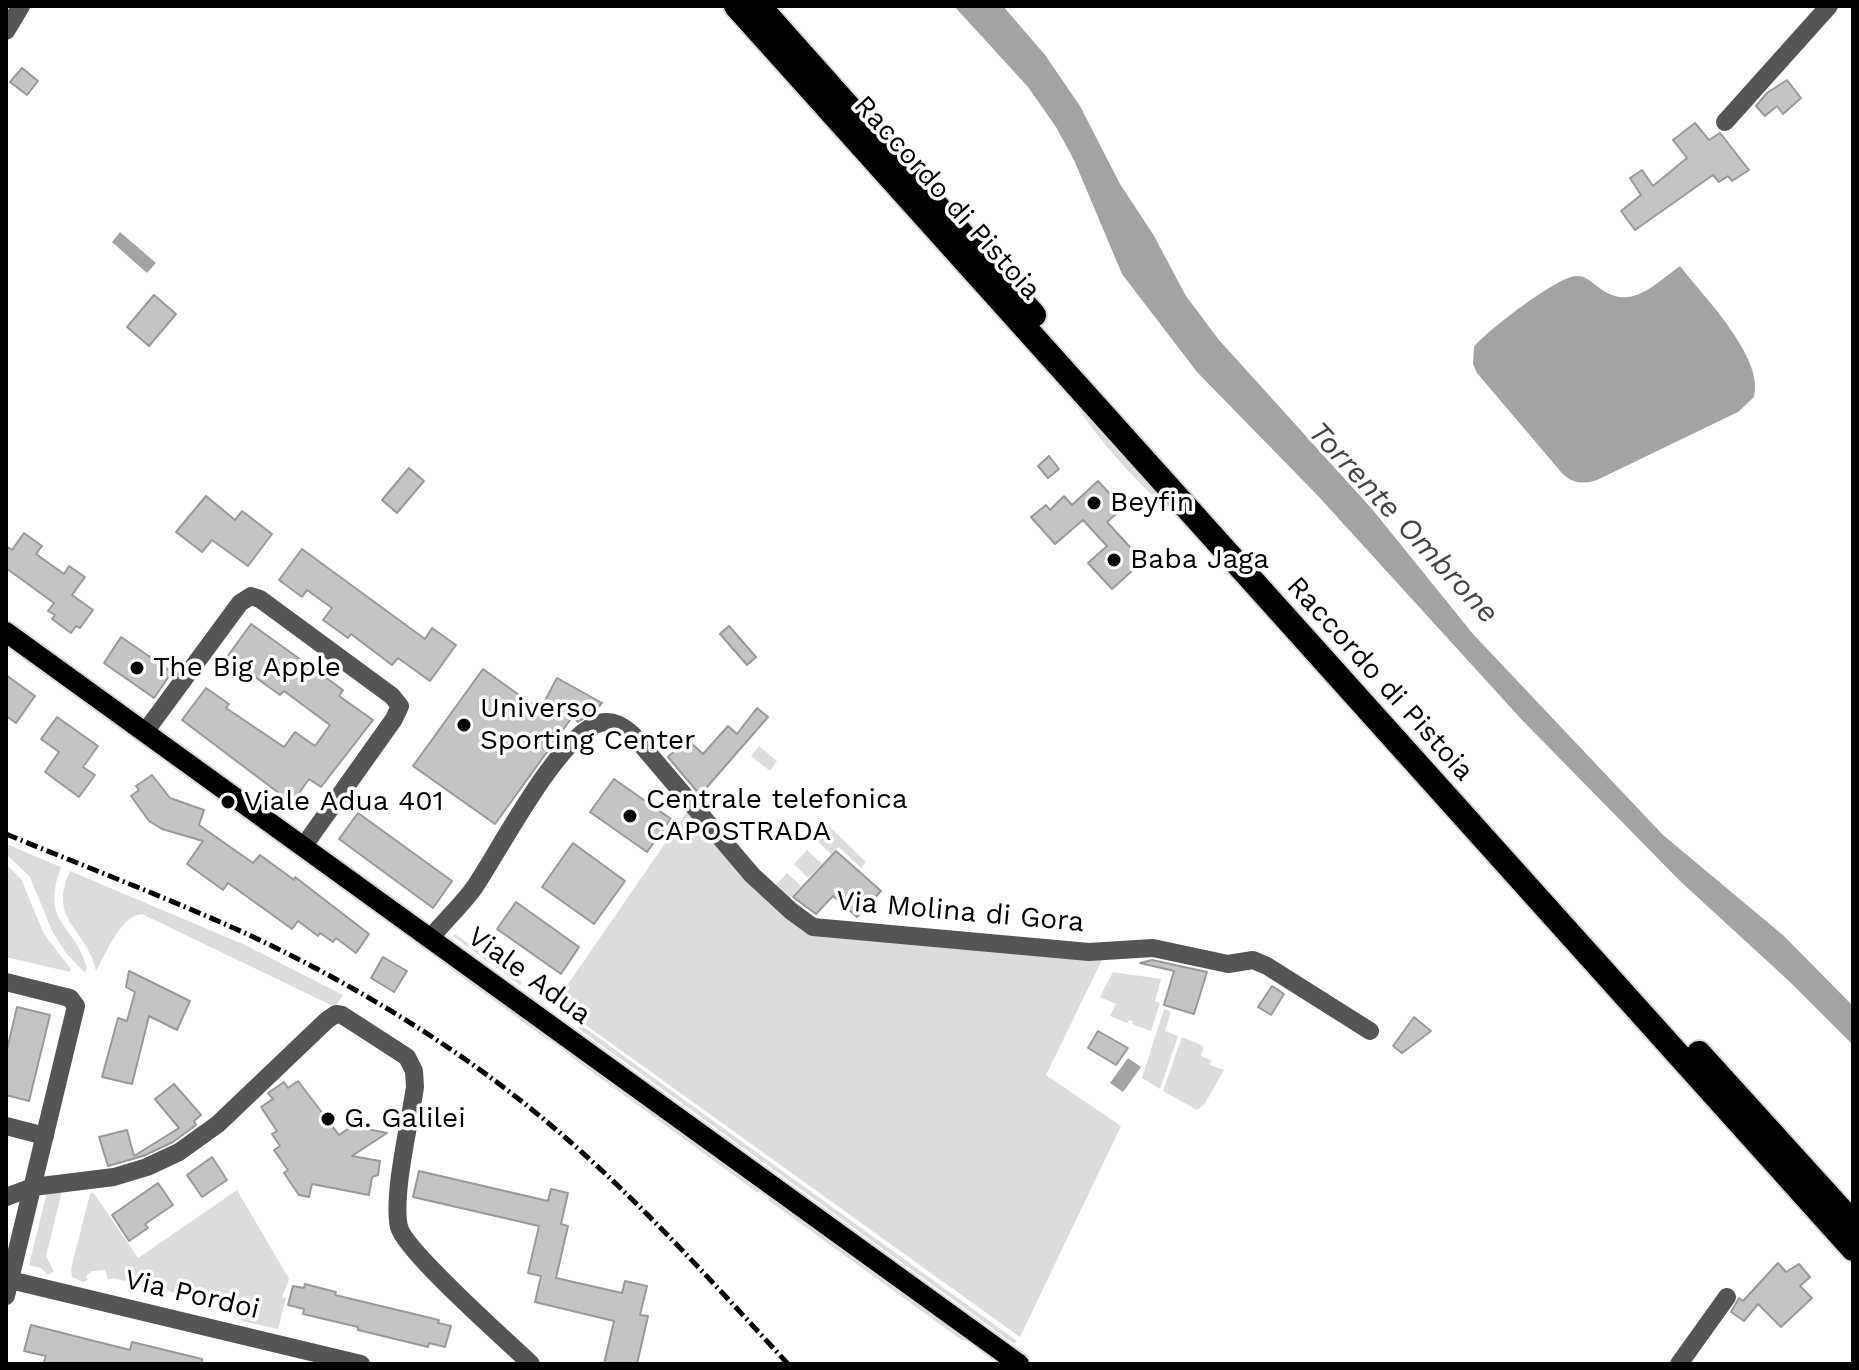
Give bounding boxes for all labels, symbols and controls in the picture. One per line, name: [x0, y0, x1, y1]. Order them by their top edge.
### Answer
street label: Raccordo di Pistoia: [846, 89, 1048, 307]
water label: Torrente Ombrone: [1300, 415, 1506, 631]
place label: Beyfin: [1110, 486, 1194, 520]
marker: Beyfin: [1085, 494, 1103, 512]
place label: Baba Jaga: [1130, 543, 1269, 577]
marker: Baba Jaga: [1105, 551, 1123, 569]
street label: Raccordo di Pistoia: [1279, 570, 1481, 788]
place label: The Big Apple: [153, 651, 341, 685]
marker: The Big Apple: [128, 659, 146, 677]
place label: Universo Sporting Center: [480, 692, 696, 758]
marker: Universo Sporting Center: [455, 716, 473, 734]
place label: Centrale telefonica CAPOSTRADA: [646, 783, 908, 849]
place label: Viale Adua 401: [244, 785, 444, 819]
marker: Viale Adua 401: [219, 793, 237, 811]
marker: Centrale telefonica CAPOSTRADA: [621, 807, 639, 825]
street label: Via Molina di Gora: [835, 884, 1085, 940]
street label: Viale Adua: [461, 920, 597, 1032]
place label: G. Galilei: [344, 1102, 466, 1136]
marker: G. Galilei: [319, 1110, 337, 1128]
street label: Via Pordoi: [121, 1263, 263, 1327]

